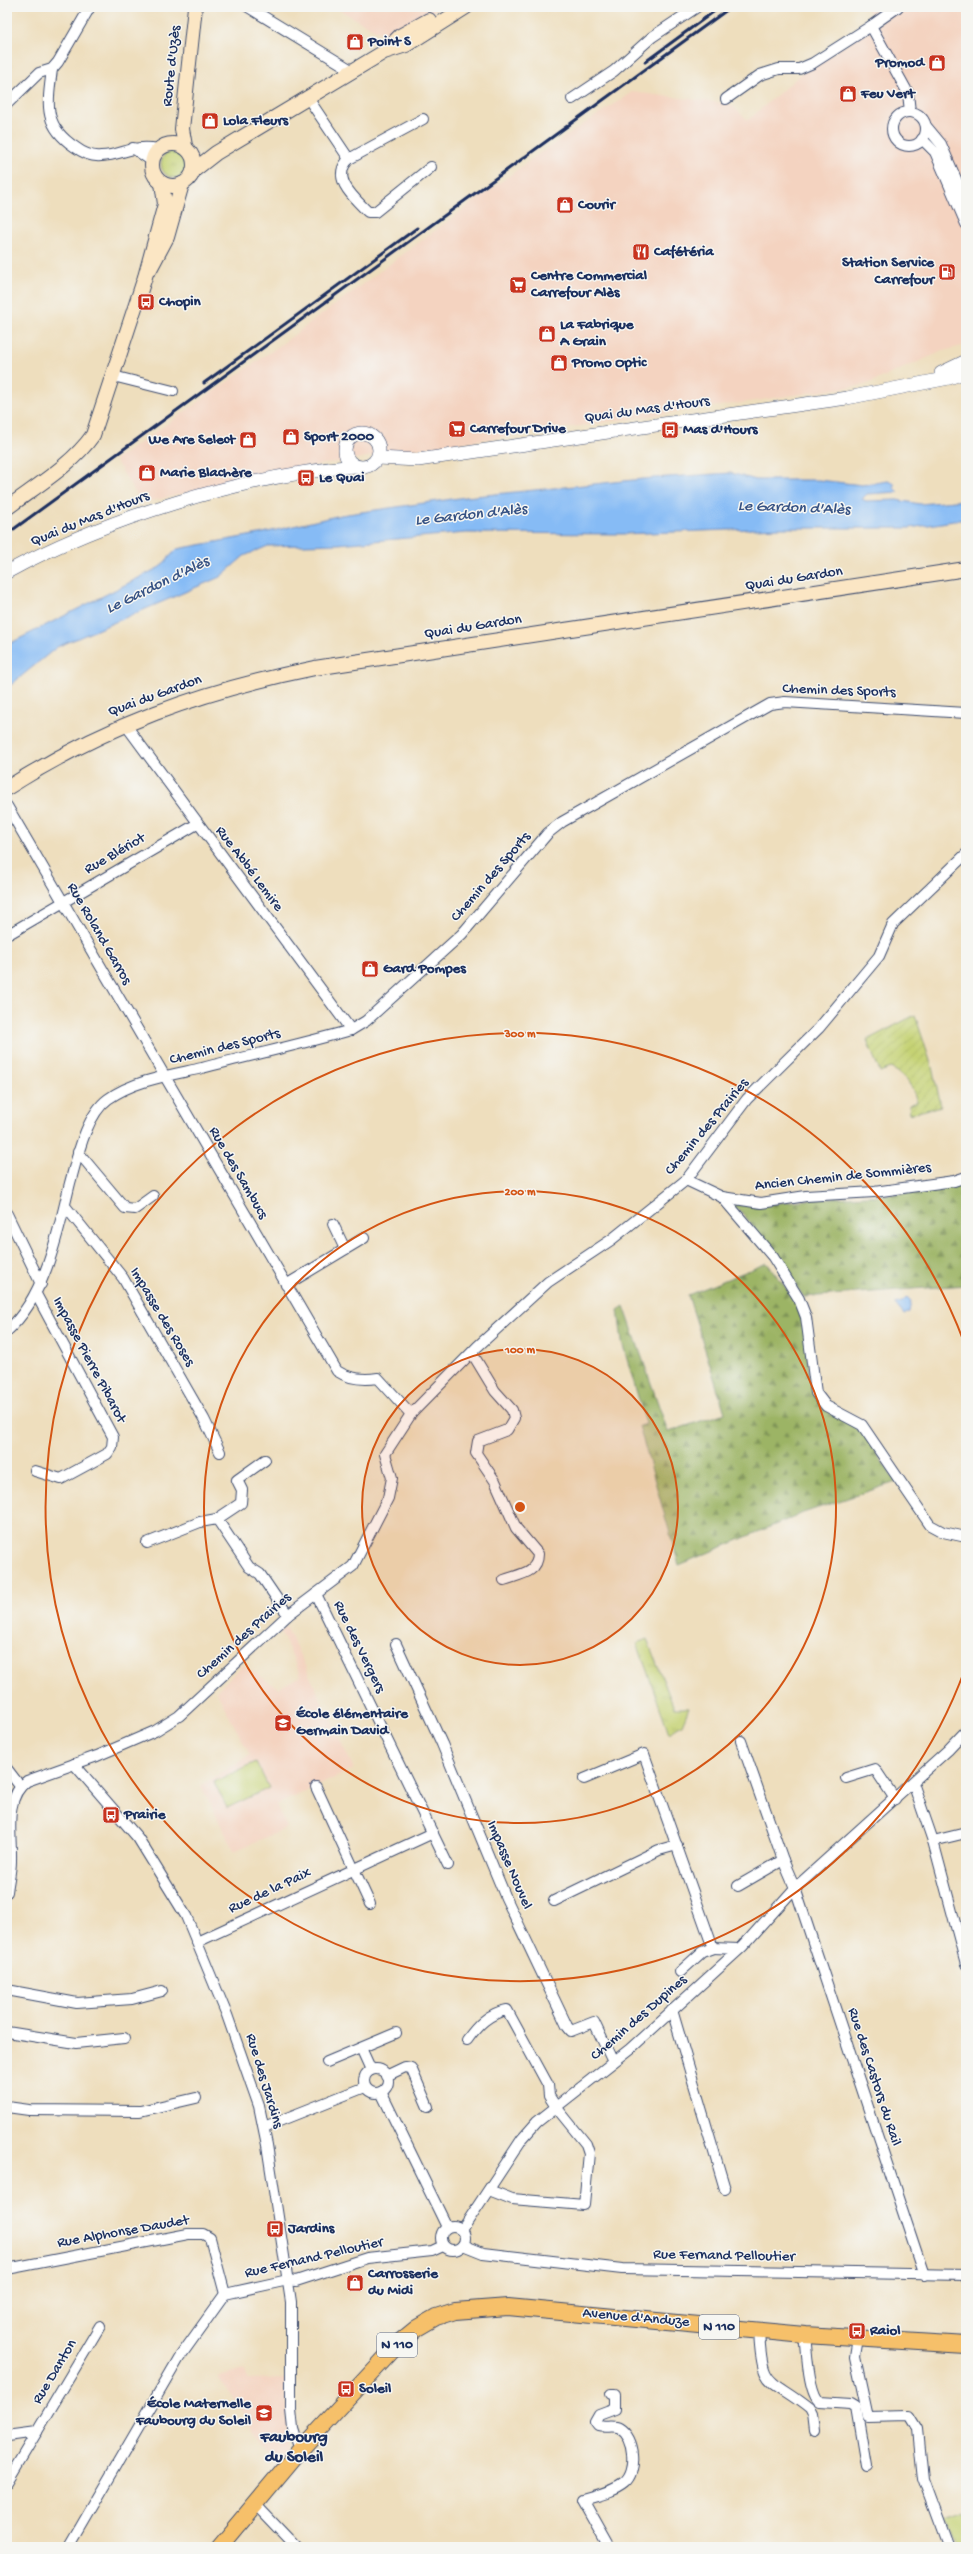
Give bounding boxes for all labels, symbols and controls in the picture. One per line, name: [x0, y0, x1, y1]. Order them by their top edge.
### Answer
street label: Route d'Uzès: [159, 24, 185, 107]
shop icon: Point S: [345, 32, 365, 52]
place label: Point S: [367, 33, 412, 51]
shop icon: Promod: [927, 53, 947, 73]
place label: Promod: [874, 54, 926, 72]
shop icon: Feu Vert: [838, 84, 858, 104]
place label: Feu Vert: [860, 85, 916, 103]
shop icon: Lola Fleurs: [200, 111, 220, 131]
place label: Lola Fleurs: [223, 112, 290, 130]
shop icon: Courir: [555, 195, 575, 215]
place label: Courir: [577, 196, 617, 214]
restaurant icon: Cafétéria: [631, 242, 651, 262]
place label: Cafétéria: [653, 243, 714, 261]
place label: Station Service Carrefour: [842, 254, 936, 289]
fuel station icon: Station Service Carrefour: [937, 262, 957, 282]
place label: Centre Commercial Carrefour Alès: [530, 267, 648, 302]
supermarket icon: Centre Commercial Carrefour Alès: [508, 275, 528, 295]
bus stop icon: Chopin: [136, 292, 156, 312]
place label: Chopin: [158, 293, 202, 311]
place label: La Fabrique A Grain: [559, 316, 635, 351]
shop icon: La Fabrique A Grain: [537, 324, 557, 344]
shop icon: Promo Optic: [549, 353, 569, 373]
place label: Promo Optic: [571, 354, 647, 372]
street label: Quai du Mas d'Hours: [583, 392, 711, 428]
supermarket icon: Carrefour Drive: [447, 419, 467, 439]
place label: Carrefour Drive: [469, 420, 567, 438]
bus stop icon: Mas d'Hours: [660, 420, 680, 440]
place label: Mas d'Hours: [683, 421, 759, 439]
shop icon: Sport 2000: [281, 427, 301, 447]
place label: Sport 2000: [304, 428, 375, 446]
shop icon: We Are Select: [238, 430, 258, 450]
place label: We Are Select: [148, 431, 237, 449]
shop icon: Marie Blachère: [137, 463, 157, 483]
place label: Marie Blachère: [160, 464, 253, 482]
bus stop icon: Le Quai: [296, 468, 316, 488]
place label: Le Quai: [319, 469, 364, 487]
street label: Quai du Mas d'Hours: [28, 487, 152, 551]
water label: Le Gardon d'Alès: [738, 498, 852, 521]
water label: Le Gardon d'Alès: [414, 500, 530, 531]
water label: Le Gardon d'Alès: [103, 552, 214, 619]
street label: Quai du Gardon: [744, 562, 844, 596]
street label: Quai du Gardon: [423, 610, 523, 644]
street label: Quai du Gardon: [106, 671, 204, 721]
street label: Chemin des Sports: [782, 680, 896, 702]
street label: Rue Abbé Lemire: [211, 823, 287, 915]
street label: Rue Blériot: [81, 828, 150, 879]
street label: Chemin des Sports: [447, 828, 535, 926]
street label: Rue Roland Garros: [63, 880, 136, 989]
shop icon: Gard Pompes: [360, 959, 380, 979]
place label: Gard Pompes: [383, 960, 467, 978]
street label: Chemin des Sports: [168, 1024, 283, 1069]
text: 300 m: [503, 1028, 536, 1042]
street label: Chemin des Prairies: [661, 1074, 753, 1179]
street label: Rue des Sambucs: [204, 1124, 272, 1223]
street label: Ancien Chemin de Sommières: [754, 1159, 932, 1195]
text: 200 m: [505, 1186, 536, 1200]
street label: Impasse des Roses: [125, 1264, 199, 1370]
street label: Impasse Pierre Pibarot: [48, 1294, 131, 1428]
text: 100 m: [504, 1344, 535, 1358]
centre of rings: [513, 1500, 527, 1514]
street label: Chemin des Prairies: [193, 1588, 295, 1683]
street label: Rue des Vergers: [329, 1598, 389, 1696]
place label: École élémentaire Germain David: [296, 1705, 409, 1740]
school or university icon: École élémentaire Germain David: [273, 1713, 293, 1733]
bus stop icon: Prairie: [101, 1805, 121, 1825]
place label: Prairie: [123, 1806, 167, 1824]
street label: Impasse Nouvel: [482, 1818, 536, 1912]
street label: Rue de la Paix: [226, 1864, 314, 1918]
street label: Chemin des Dupines: [587, 1971, 691, 2065]
street label: Rue des Castors du Rail: [843, 2006, 905, 2148]
street label: Rue des Jardins: [241, 2031, 287, 2131]
street label: Rue Alphonse Daudet: [56, 2211, 192, 2252]
bus stop icon: Jardins: [265, 2219, 285, 2239]
place label: Jardins: [287, 2220, 336, 2238]
street label: Rue Fernand Pelloutier: [243, 2233, 387, 2283]
street label: Rue Fernand Pelloutier: [653, 2246, 797, 2266]
place label: Carrosserie du Midi: [367, 2265, 439, 2300]
shop icon: Carrosserie du Midi: [345, 2273, 365, 2293]
street label: Avenue d'Anduze: [582, 2304, 691, 2332]
road number: N 110: [699, 2315, 739, 2339]
bus stop icon: Raiol: [847, 2321, 867, 2341]
place label: Raiol: [869, 2322, 901, 2340]
road number: N 110: [377, 2333, 417, 2357]
street label: Rue Danton: [29, 2336, 81, 2408]
bus stop icon: Soleil: [336, 2379, 356, 2399]
place label: Soleil: [359, 2380, 392, 2398]
place label: École Maternelle Faubourg du Soleil: [135, 2395, 252, 2430]
school or university icon: École Maternelle Faubourg du Soleil: [254, 2403, 274, 2423]
district label: Faubourg du Soleil: [259, 2428, 328, 2468]

